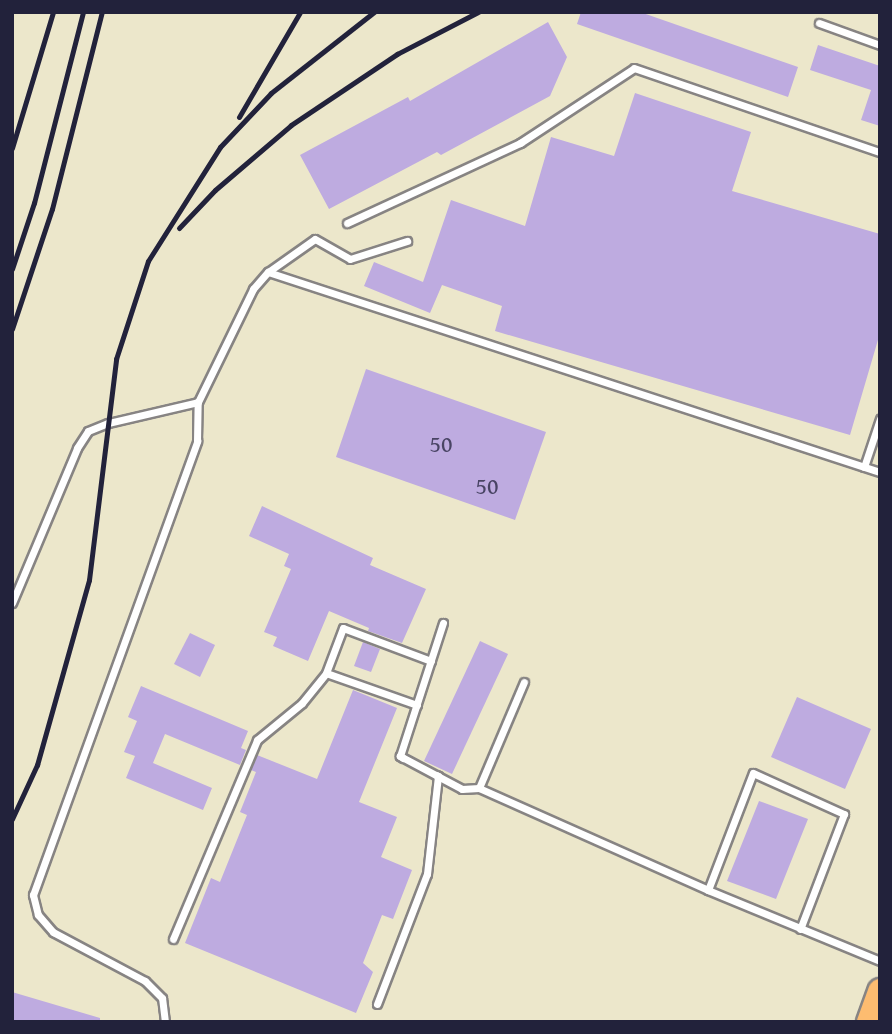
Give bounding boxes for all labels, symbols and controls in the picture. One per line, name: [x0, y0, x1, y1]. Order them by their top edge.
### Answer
house number: 50: [429, 430, 453, 458]
house number: 50: [475, 472, 499, 500]

